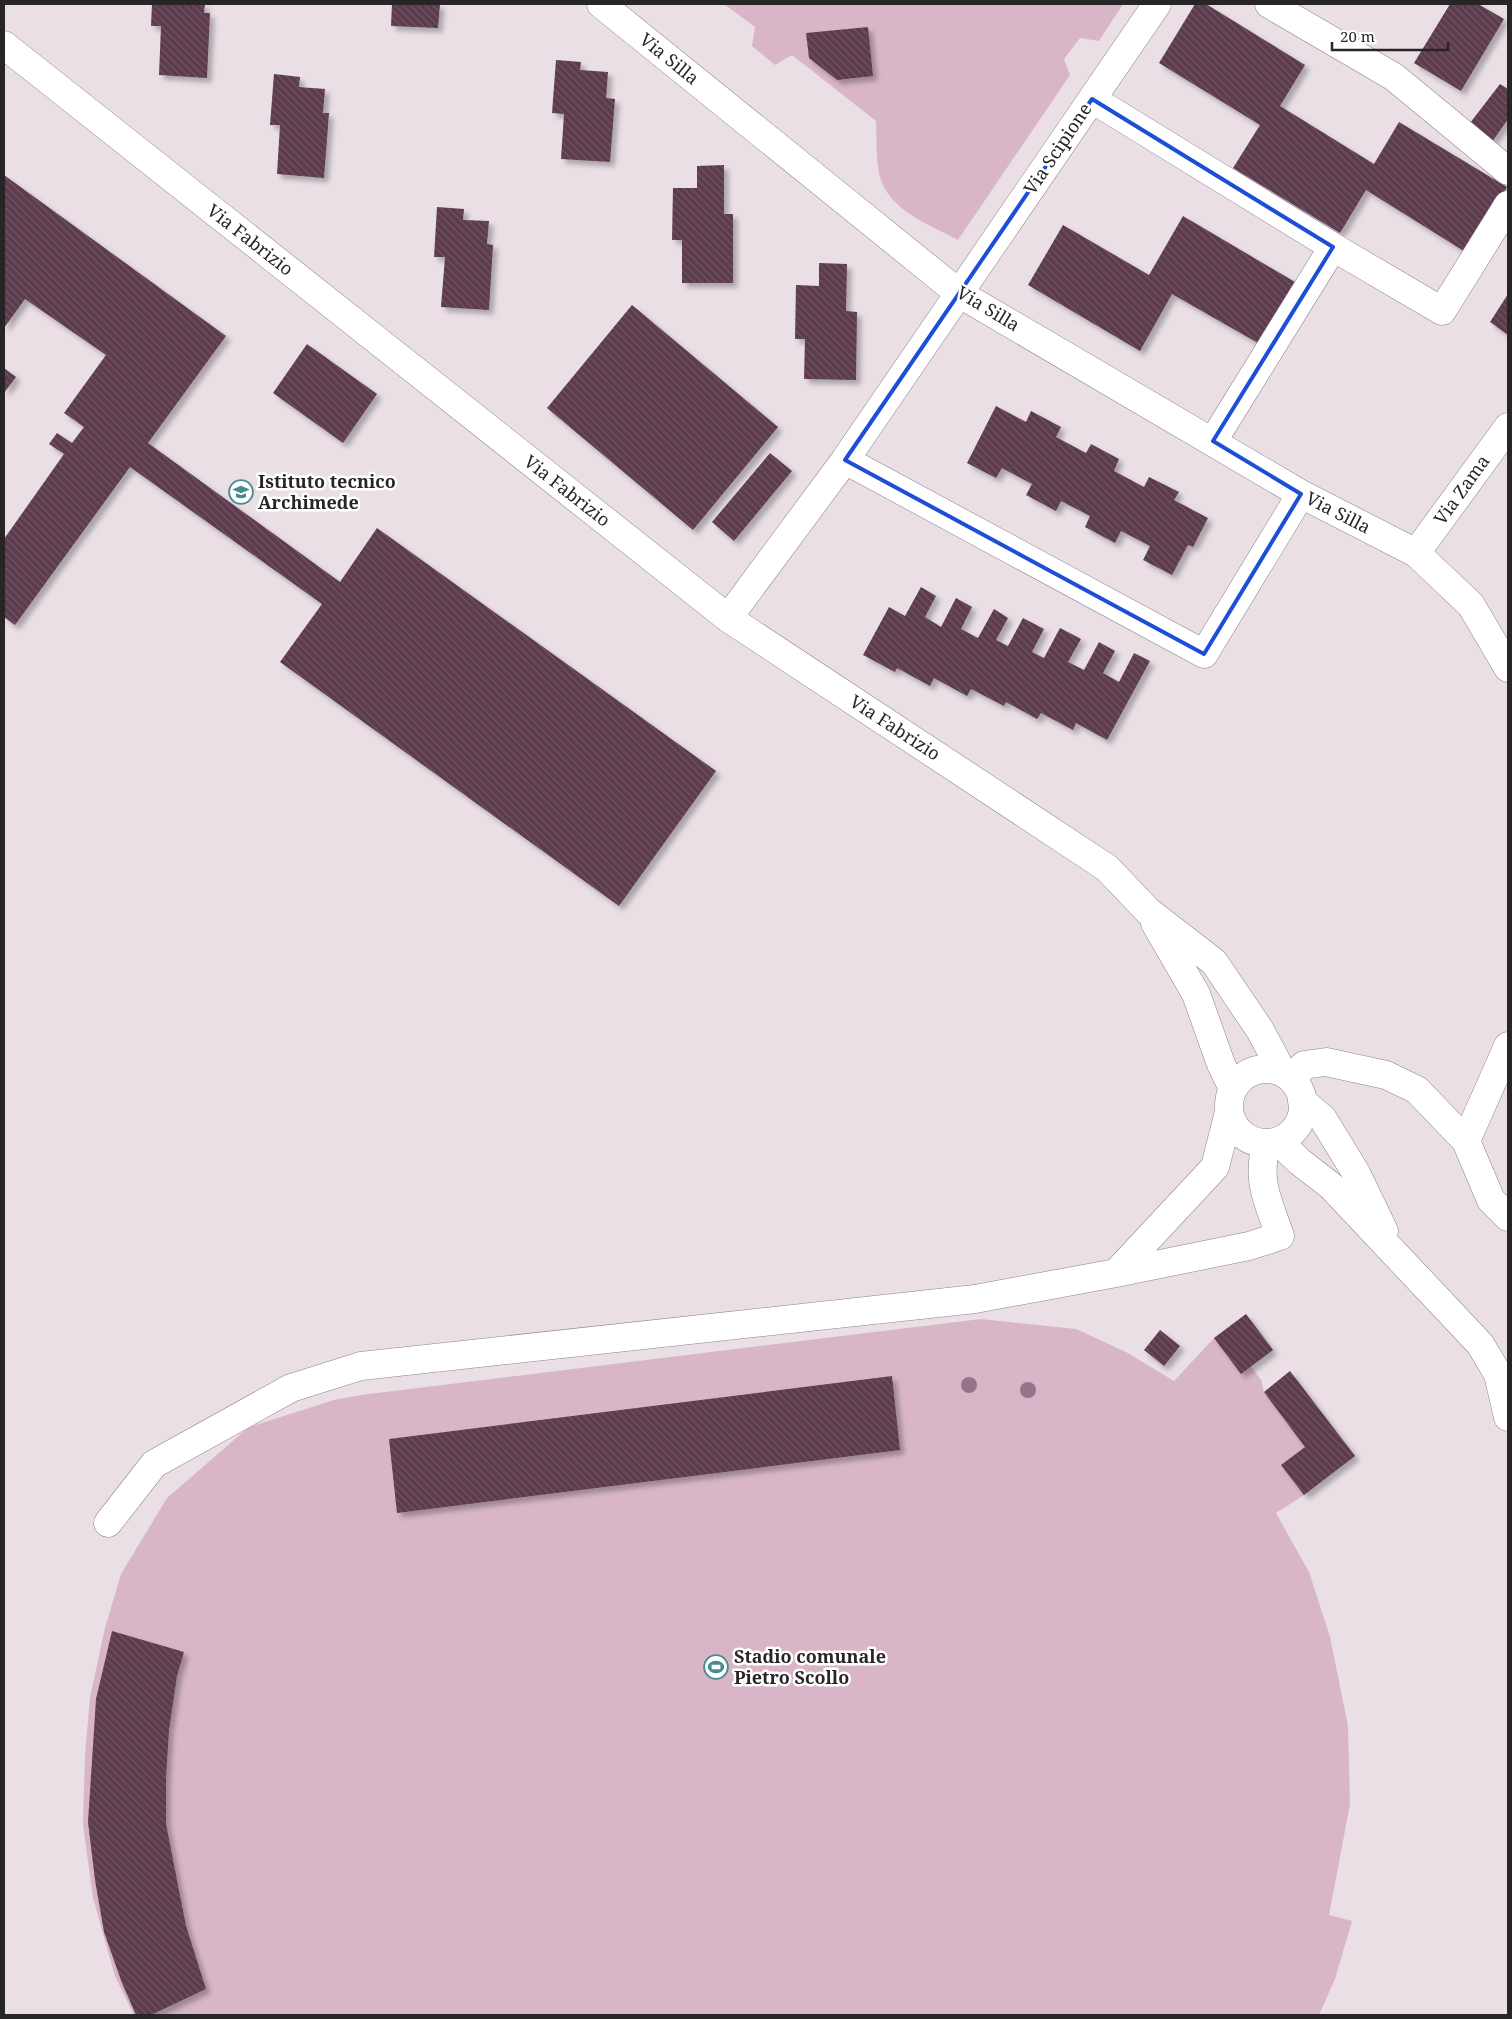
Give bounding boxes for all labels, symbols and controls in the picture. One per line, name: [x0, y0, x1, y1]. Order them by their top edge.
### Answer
scale bar: [1332, 20, 1448, 52]
text: 20 m: [1340, 26, 1375, 46]
street label: Via Silla: [635, 27, 704, 89]
street label: Via Scipione: [1018, 98, 1097, 199]
street label: Via Fabrizio: [202, 198, 299, 280]
street label: Via Silla: [953, 280, 1025, 336]
street label: Via Fabrizio: [519, 449, 616, 531]
street label: Via Zama: [1428, 450, 1495, 529]
place label: Istituto tecnico Archimede: [258, 469, 396, 514]
school or university icon: Istituto tecnico Archimede: [228, 479, 254, 505]
street label: Via Silla: [1302, 486, 1375, 539]
street label: Via Fabrizio: [846, 689, 945, 765]
place label: Stadio comunale Pietro Scollo: [734, 1644, 886, 1689]
sports icon: Stadio comunale Pietro Scollo: [703, 1654, 729, 1680]

